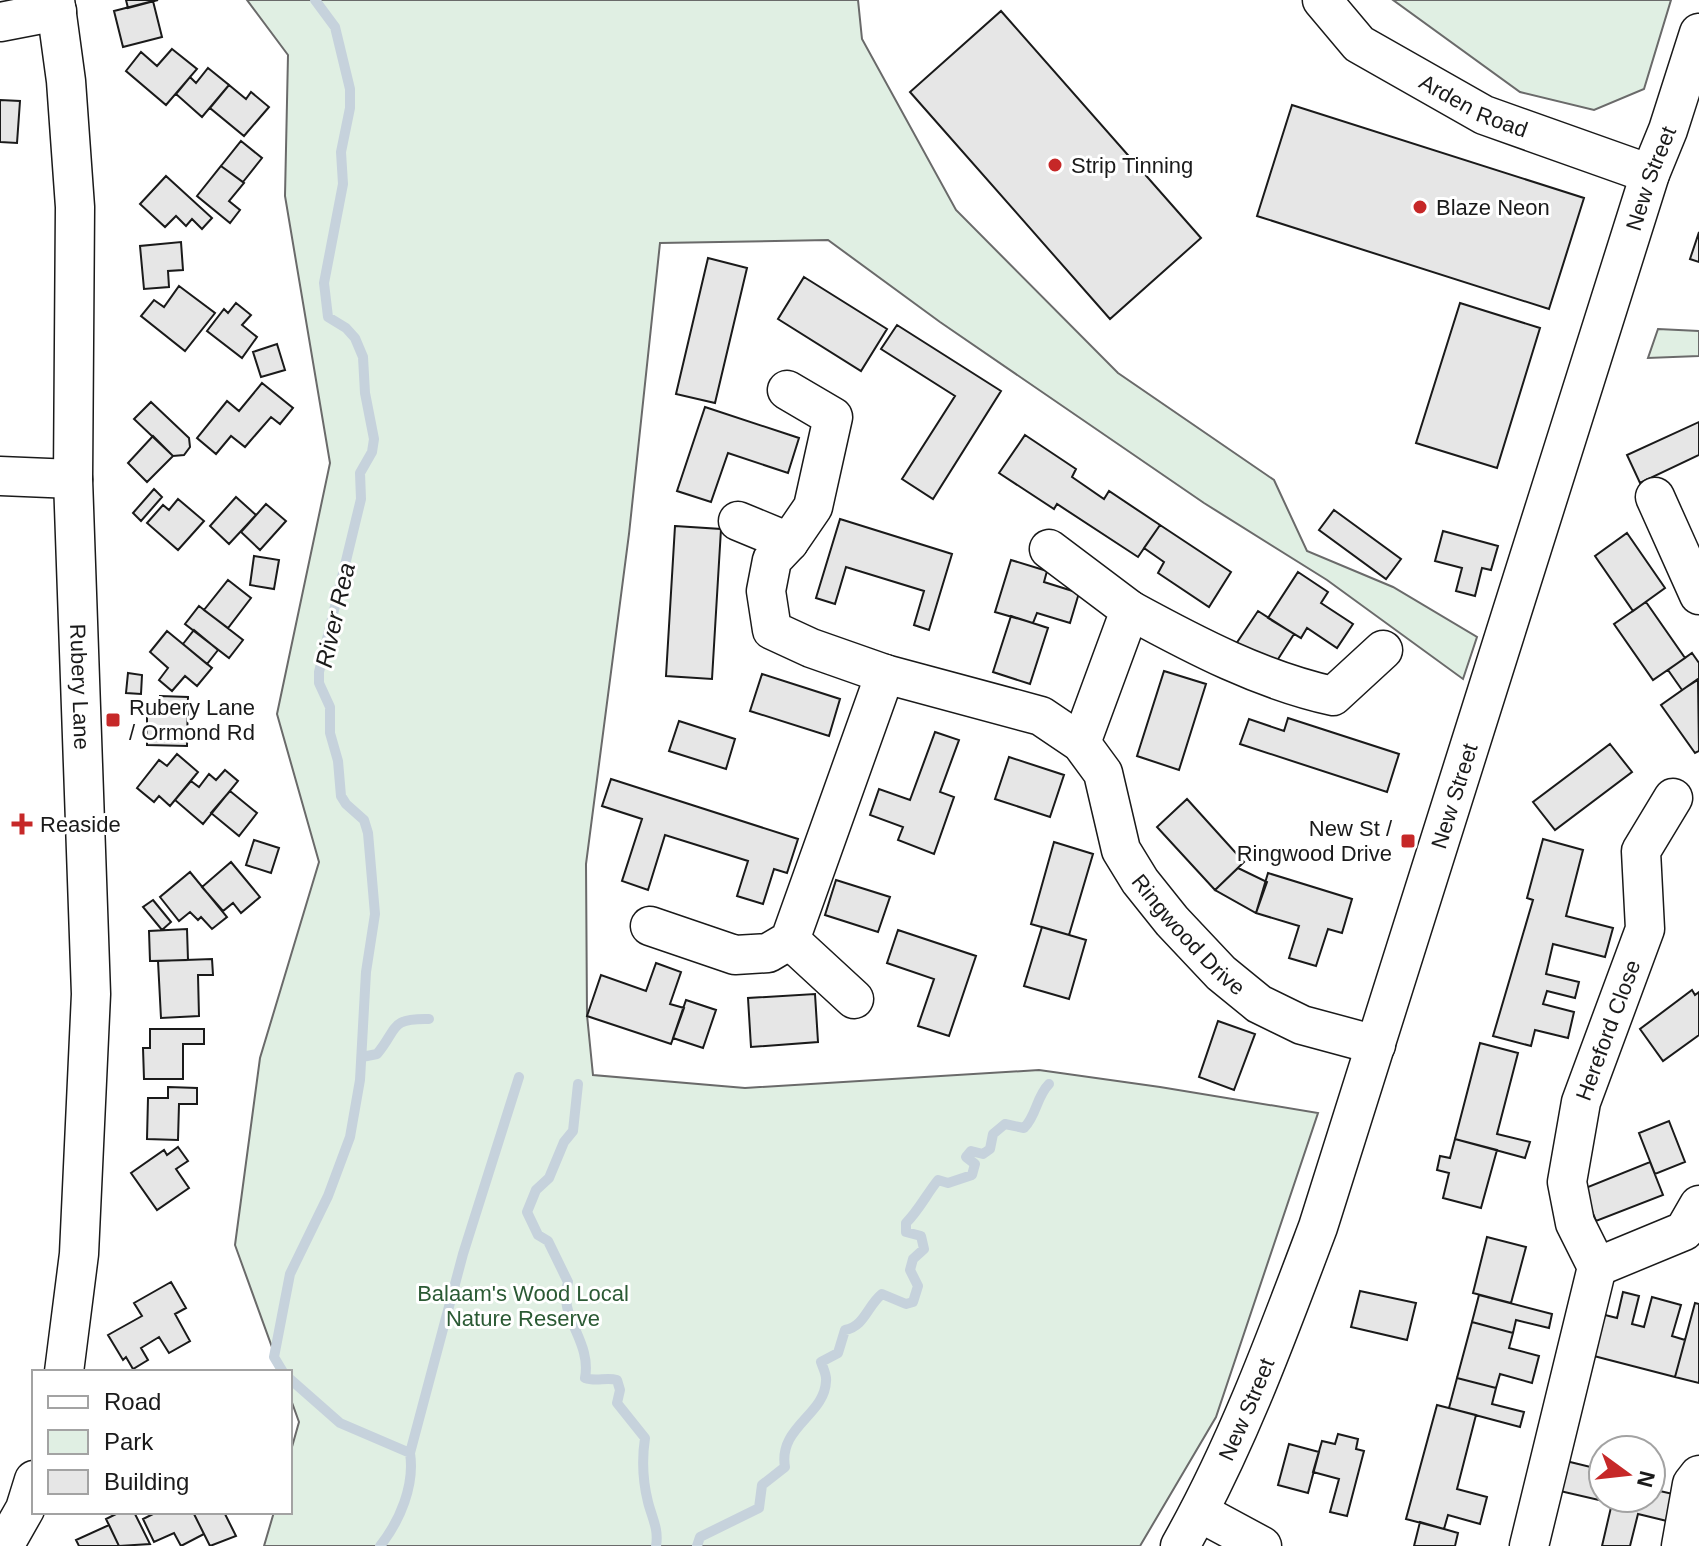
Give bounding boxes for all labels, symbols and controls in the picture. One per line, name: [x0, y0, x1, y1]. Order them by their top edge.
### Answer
street label: Arden Road: [1415, 69, 1531, 142]
street label: New Street: [1620, 123, 1681, 234]
place label: Strip Tinning: [1071, 153, 1193, 178]
marker: Strip Tinning: [1046, 156, 1064, 174]
place label: Blaze Neon: [1436, 195, 1550, 220]
marker: Blaze Neon: [1411, 198, 1429, 216]
water label: River Rea: [310, 560, 360, 670]
street label: Rubery Lane: [66, 623, 95, 750]
place label: Rubery Lane / Ormond Rd: [129, 695, 255, 745]
marker: Rubery Lane / Ormond Rd: [104, 711, 122, 729]
street label: New Street: [1426, 740, 1482, 852]
place label: Reaside: [40, 812, 121, 837]
marker: Reaside: [11, 813, 33, 835]
place label: New St / Ringwood Drive: [1237, 816, 1393, 866]
marker: New St / Ringwood Drive: [1399, 832, 1417, 850]
street label: Ringwood Drive: [1127, 869, 1250, 1000]
street label: Hereford Close: [1570, 956, 1645, 1104]
park label: Balaam's Wood Local Nature Reserve: [417, 1281, 629, 1331]
street label: New Street: [1213, 1354, 1279, 1464]
legend: [32, 1370, 292, 1514]
text: Road: [104, 1388, 161, 1415]
text: Park: [104, 1428, 154, 1455]
north arrow: [1587, 1434, 1667, 1514]
text: Building: [104, 1468, 189, 1495]
text: N: [1632, 1468, 1660, 1490]

